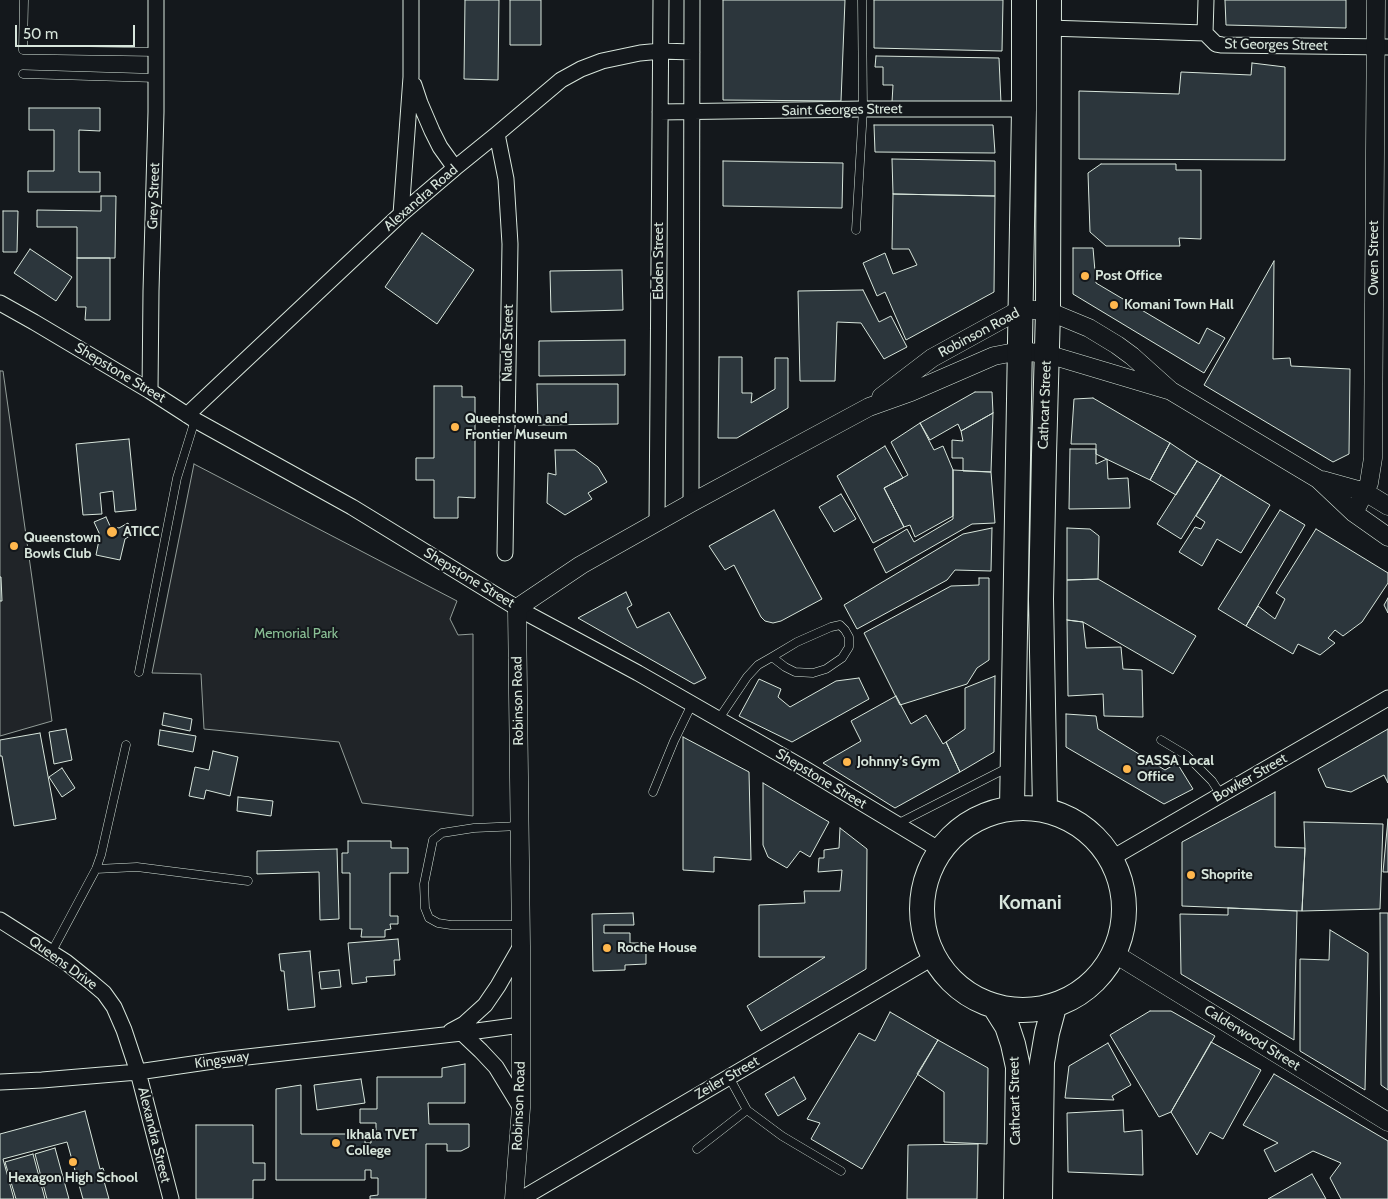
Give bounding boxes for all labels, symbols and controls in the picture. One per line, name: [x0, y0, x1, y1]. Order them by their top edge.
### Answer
scale bar: [18, 15, 138, 47]
text: 50 m: [23, 25, 58, 43]
street label: St Georges Street: [1224, 36, 1328, 54]
street label: Saint Georges Street: [781, 101, 903, 119]
street label: Alexandra Road: [381, 161, 461, 235]
street label: Grey Street: [144, 162, 164, 230]
street label: Owen Street: [1366, 221, 1382, 295]
street label: Ebden Street: [651, 222, 667, 300]
place label: Post Office: [1095, 268, 1162, 284]
marker: Post Office: [1079, 270, 1091, 282]
place label: Komani Town Hall: [1124, 297, 1234, 313]
marker: Komani Town Hall: [1108, 299, 1120, 311]
street label: Naude Street: [499, 304, 517, 382]
street label: Robinson Road: [936, 305, 1022, 361]
street label: Shepstone Street: [72, 339, 168, 407]
street label: Cathcart Street: [1035, 360, 1055, 450]
place label: Queenstown and Frontier Museum: [465, 411, 568, 444]
marker: Queenstown and Frontier Museum: [449, 421, 461, 433]
place label: ATICC: [123, 524, 160, 540]
marker: ATICC: [105, 525, 119, 539]
place label: Queenstown Bowls Club: [24, 530, 101, 562]
marker: Queenstown Bowls Club: [8, 540, 20, 552]
street label: Shepstone Street: [421, 544, 517, 612]
park label: Memorial Park: [254, 626, 338, 642]
street label: Robinson Road: [509, 656, 527, 746]
street label: Shepstone Street: [773, 745, 869, 813]
street label: Bowker Street: [1210, 750, 1290, 806]
place label: SASSA Local Office: [1137, 753, 1214, 786]
place label: Johnny’s Gym: [857, 754, 940, 770]
marker: Johnny’s Gym: [841, 756, 853, 768]
marker: SASSA Local Office: [1121, 763, 1133, 775]
place label: Shoprite: [1201, 867, 1253, 883]
marker: Shoprite: [1185, 869, 1197, 881]
district label: Komani: [998, 892, 1062, 914]
street label: Queens Drive: [25, 933, 101, 993]
place label: Roche House: [617, 940, 697, 956]
marker: Roche House: [601, 942, 613, 954]
street label: Calderwood Street: [1201, 1002, 1303, 1074]
street label: Kingsway: [193, 1048, 251, 1072]
street label: Zeiler Street: [692, 1053, 762, 1103]
street label: Cathcart Street: [1006, 1056, 1024, 1146]
street label: Robinson Road: [509, 1061, 529, 1151]
street label: Alexandra Street: [134, 1085, 174, 1185]
place label: Ikhala TVET College: [346, 1127, 417, 1160]
marker: Ikhala TVET College: [330, 1137, 342, 1149]
marker: Hexagon High School: [67, 1156, 79, 1168]
place label: Hexagon High School: [8, 1170, 138, 1186]

